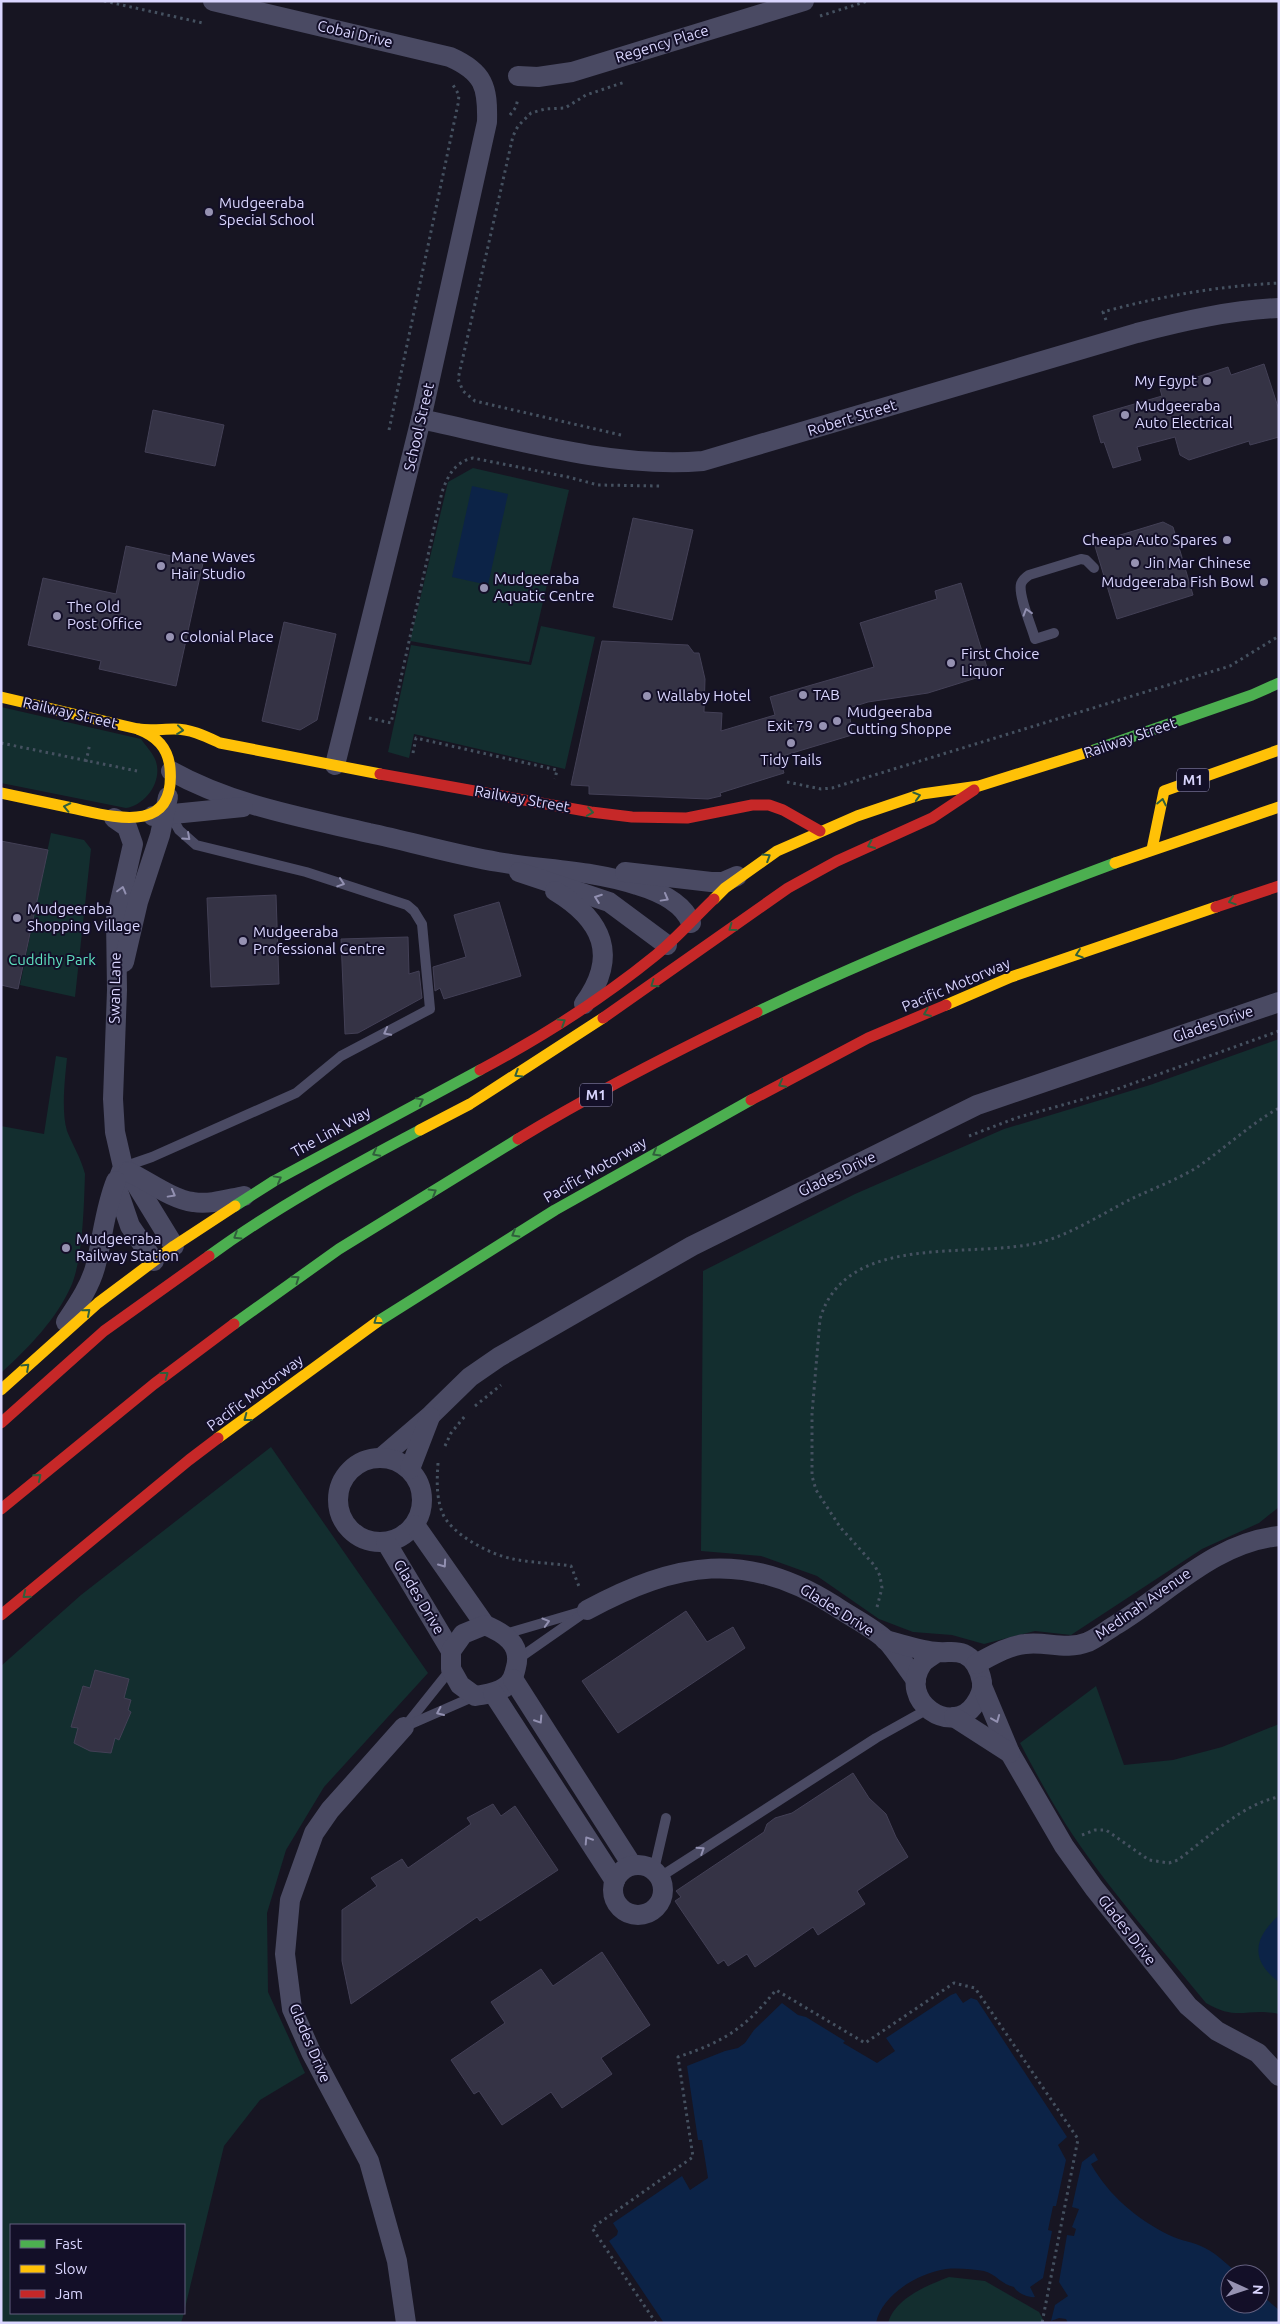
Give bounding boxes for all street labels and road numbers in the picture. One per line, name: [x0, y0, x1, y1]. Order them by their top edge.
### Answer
street label: Cobai Drive: [316, 17, 395, 50]
street label: Regency Place: [613, 21, 711, 66]
street label: School Street: [400, 381, 437, 473]
street label: Robert Street: [805, 396, 898, 439]
street label: Railway Street: [21, 693, 119, 732]
street label: Railway Street: [1081, 714, 1178, 761]
road number: M1: [1177, 768, 1209, 792]
street label: Railway Street: [473, 782, 571, 815]
street label: Swan Lane: [105, 952, 124, 1024]
street label: Pacific Motorway: [899, 954, 1012, 1015]
street label: Glades Drive: [1170, 1002, 1255, 1045]
road number: M1: [580, 1084, 612, 1106]
street label: The Link Way: [288, 1103, 373, 1160]
street label: Pacific Motorway: [540, 1133, 649, 1206]
street label: Glades Drive: [795, 1147, 878, 1200]
street label: Pacific Motorway: [203, 1351, 306, 1434]
street label: Glades Drive: [390, 1556, 448, 1637]
street label: Medinah Avenue: [1092, 1564, 1194, 1643]
street label: Glades Drive: [797, 1580, 877, 1639]
street label: Glades Drive: [1095, 1891, 1160, 1968]
street label: Glades Drive: [286, 2001, 335, 2085]

